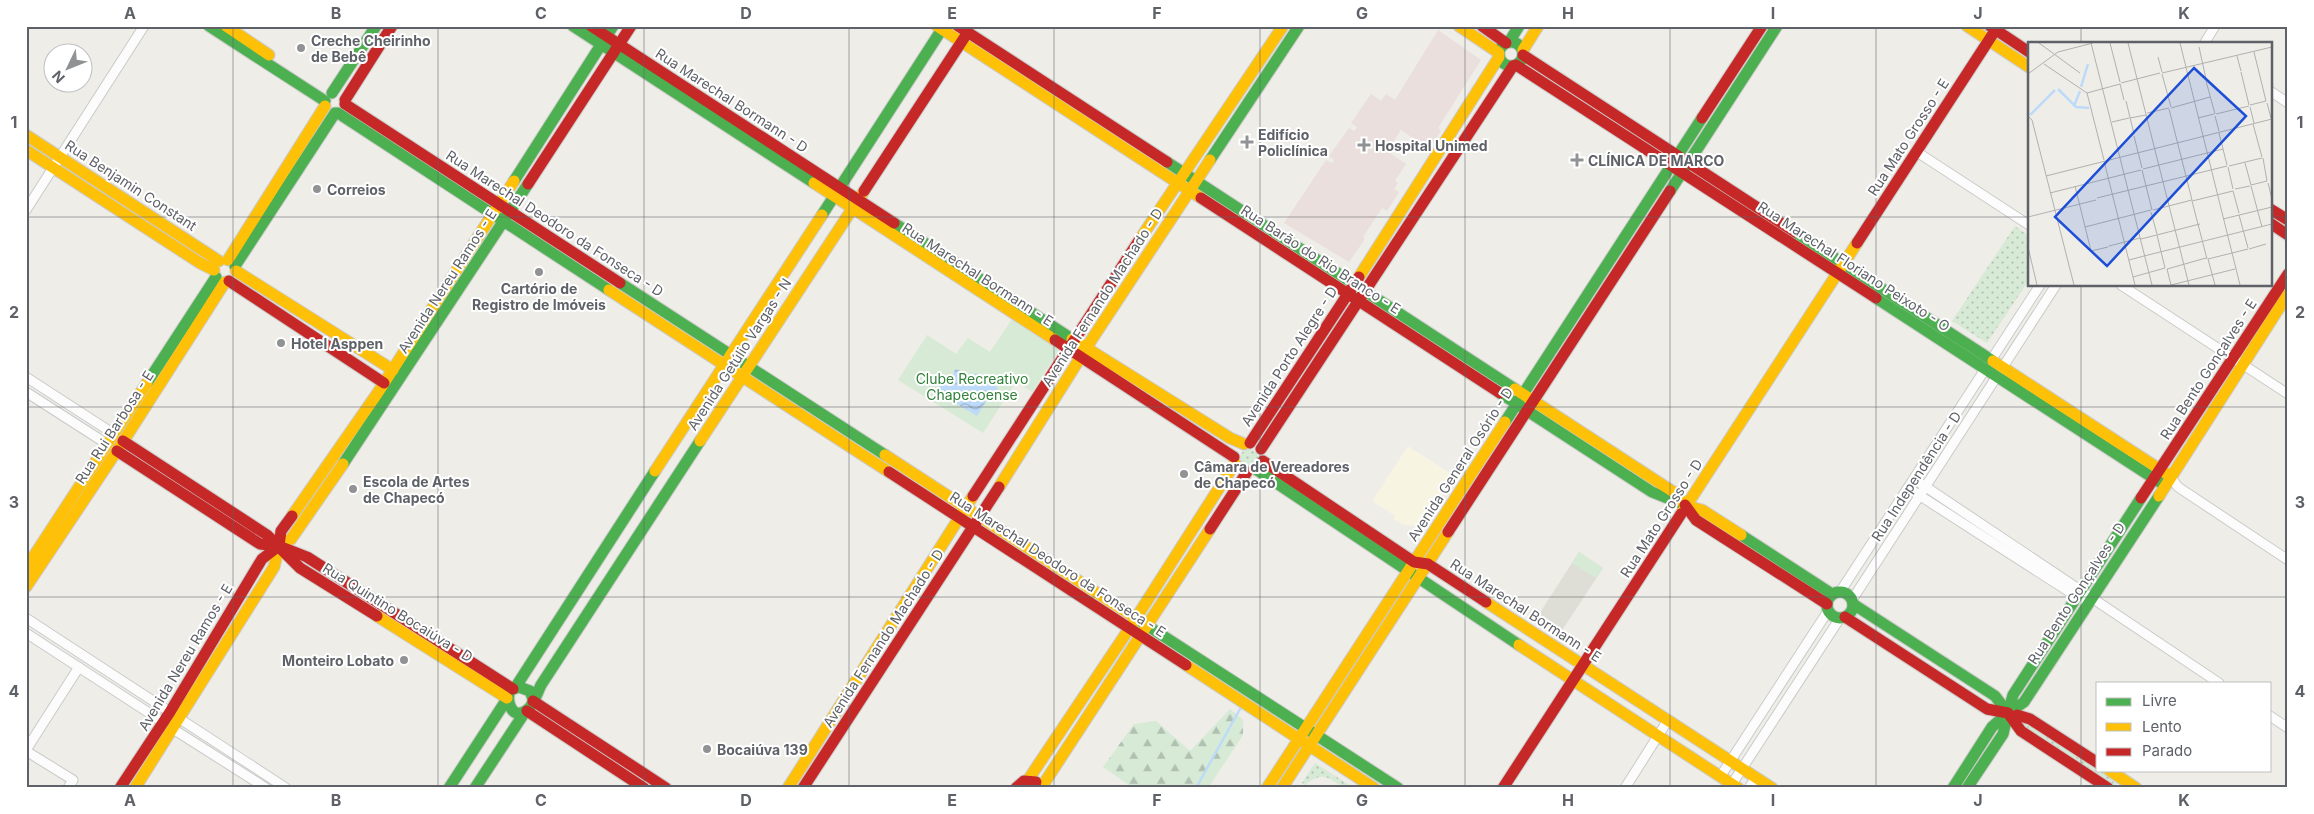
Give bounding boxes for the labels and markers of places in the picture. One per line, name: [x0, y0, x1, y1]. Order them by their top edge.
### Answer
place label: Creche Cheirinho de Bebê: [311, 32, 431, 65]
marker: Creche Cheirinho de Bebê: [295, 42, 307, 54]
place label: Edifício Policlínica: [1258, 126, 1328, 159]
marker: Edifício Policlínica: [1240, 135, 1254, 149]
place label: Hospital Unimed: [1375, 137, 1488, 154]
marker: Hospital Unimed: [1357, 138, 1371, 152]
place label: CLÍNICA DE MARCO: [1588, 151, 1725, 169]
marker: CLÍNICA DE MARCO: [1570, 153, 1584, 167]
place label: Correios: [327, 181, 386, 198]
marker: Correios: [311, 183, 323, 195]
marker: Cartório de Registro de Imóveis: [533, 266, 545, 278]
place label: Cartório de Registro de Imóveis: [472, 280, 606, 313]
place label: Hotel Asppen: [291, 335, 383, 352]
marker: Hotel Asppen: [275, 337, 287, 349]
place label: Câmara de Vereadores de Chapecó: [1194, 458, 1350, 491]
marker: Câmara de Vereadores de Chapecó: [1178, 468, 1190, 480]
place label: Escola de Artes de Chapecó: [363, 473, 470, 506]
marker: Escola de Artes de Chapecó: [347, 483, 359, 495]
place label: Monteiro Lobato: [282, 652, 394, 669]
marker: Monteiro Lobato: [398, 654, 410, 666]
place label: Bocaiúva 139: [717, 741, 808, 758]
marker: Bocaiúva 139: [701, 743, 713, 755]

